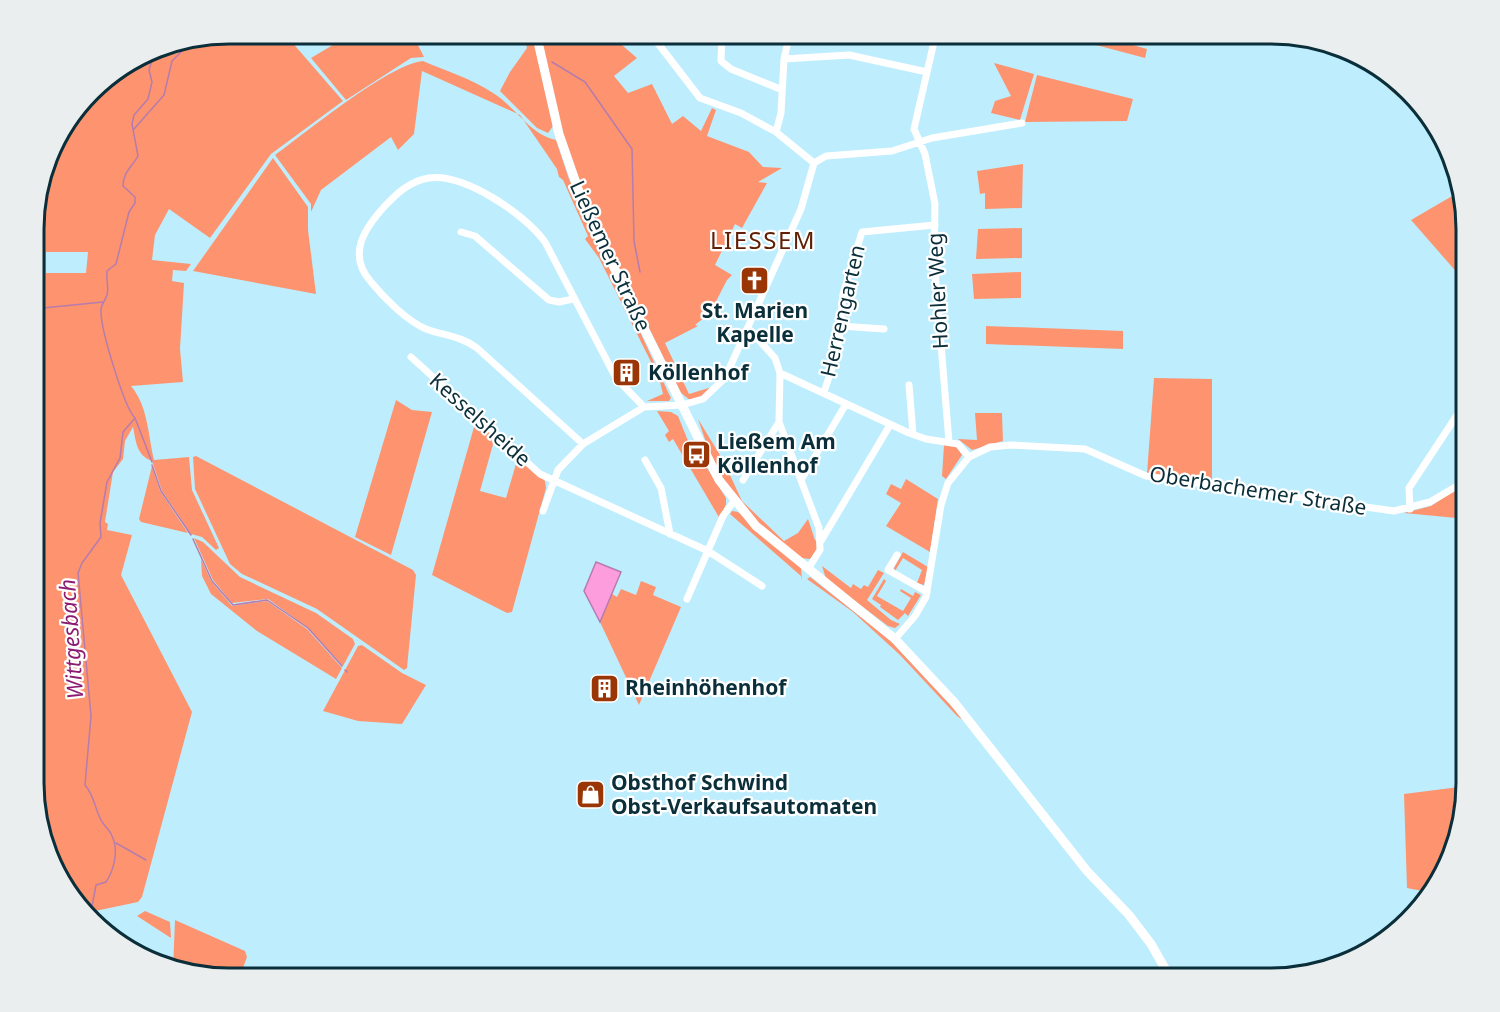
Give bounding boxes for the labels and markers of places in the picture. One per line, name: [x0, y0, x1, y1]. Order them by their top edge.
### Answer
church icon: St. Marien Kapelle: [739, 264, 771, 296]
place label: St. Marien Kapelle: [702, 296, 808, 348]
building icon: Köllenhof: [611, 357, 643, 389]
place label: Köllenhof: [648, 358, 751, 386]
place label: Ließem Am Köllenhof: [717, 427, 836, 479]
bus stop icon: Ließem Am Köllenhof: [680, 438, 712, 470]
building icon: Rheinhöhenhof: [588, 672, 620, 704]
place label: Rheinhöhenhof: [625, 673, 788, 701]
place label: Obsthof Schwind Obst-Verkaufsautomaten: [611, 768, 877, 820]
shop icon: Obsthof Schwind Obst-Verkaufsautomaten: [574, 779, 606, 811]

